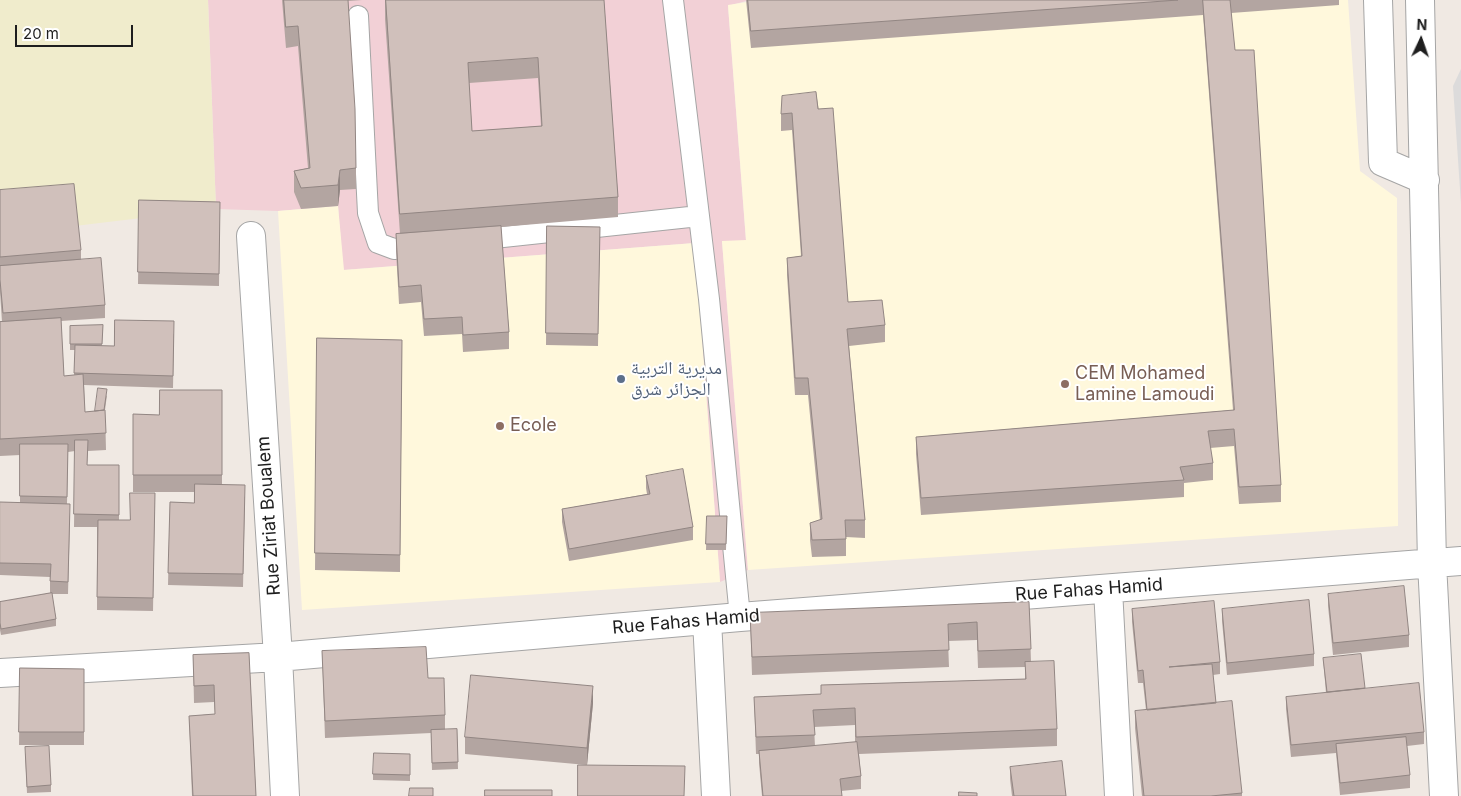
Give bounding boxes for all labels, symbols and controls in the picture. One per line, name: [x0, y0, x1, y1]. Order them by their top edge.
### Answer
scale bar: [18, 15, 135, 47]
north arrow: [1396, 15, 1446, 65]
text: N: [1416, 16, 1428, 33]
text: 20 m: [23, 24, 59, 43]
place label: مديرية التربية الجزائر شرق: [631, 358, 722, 400]
place label: CEM Mohamed Lamine Lamoudi: [1075, 363, 1214, 406]
marker: مديرية التربية الجزائر شرق: [615, 373, 627, 385]
marker: CEM Mohamed Lamine Lamoudi: [1059, 378, 1071, 390]
place label: Ecole: [510, 415, 557, 437]
marker: Ecole: [494, 420, 506, 432]
street label: Rue Ziriat Boualem: [253, 436, 285, 596]
street label: Rue Fahas Hamid: [1014, 574, 1164, 606]
street label: Rue Fahas Hamid: [611, 605, 761, 639]

